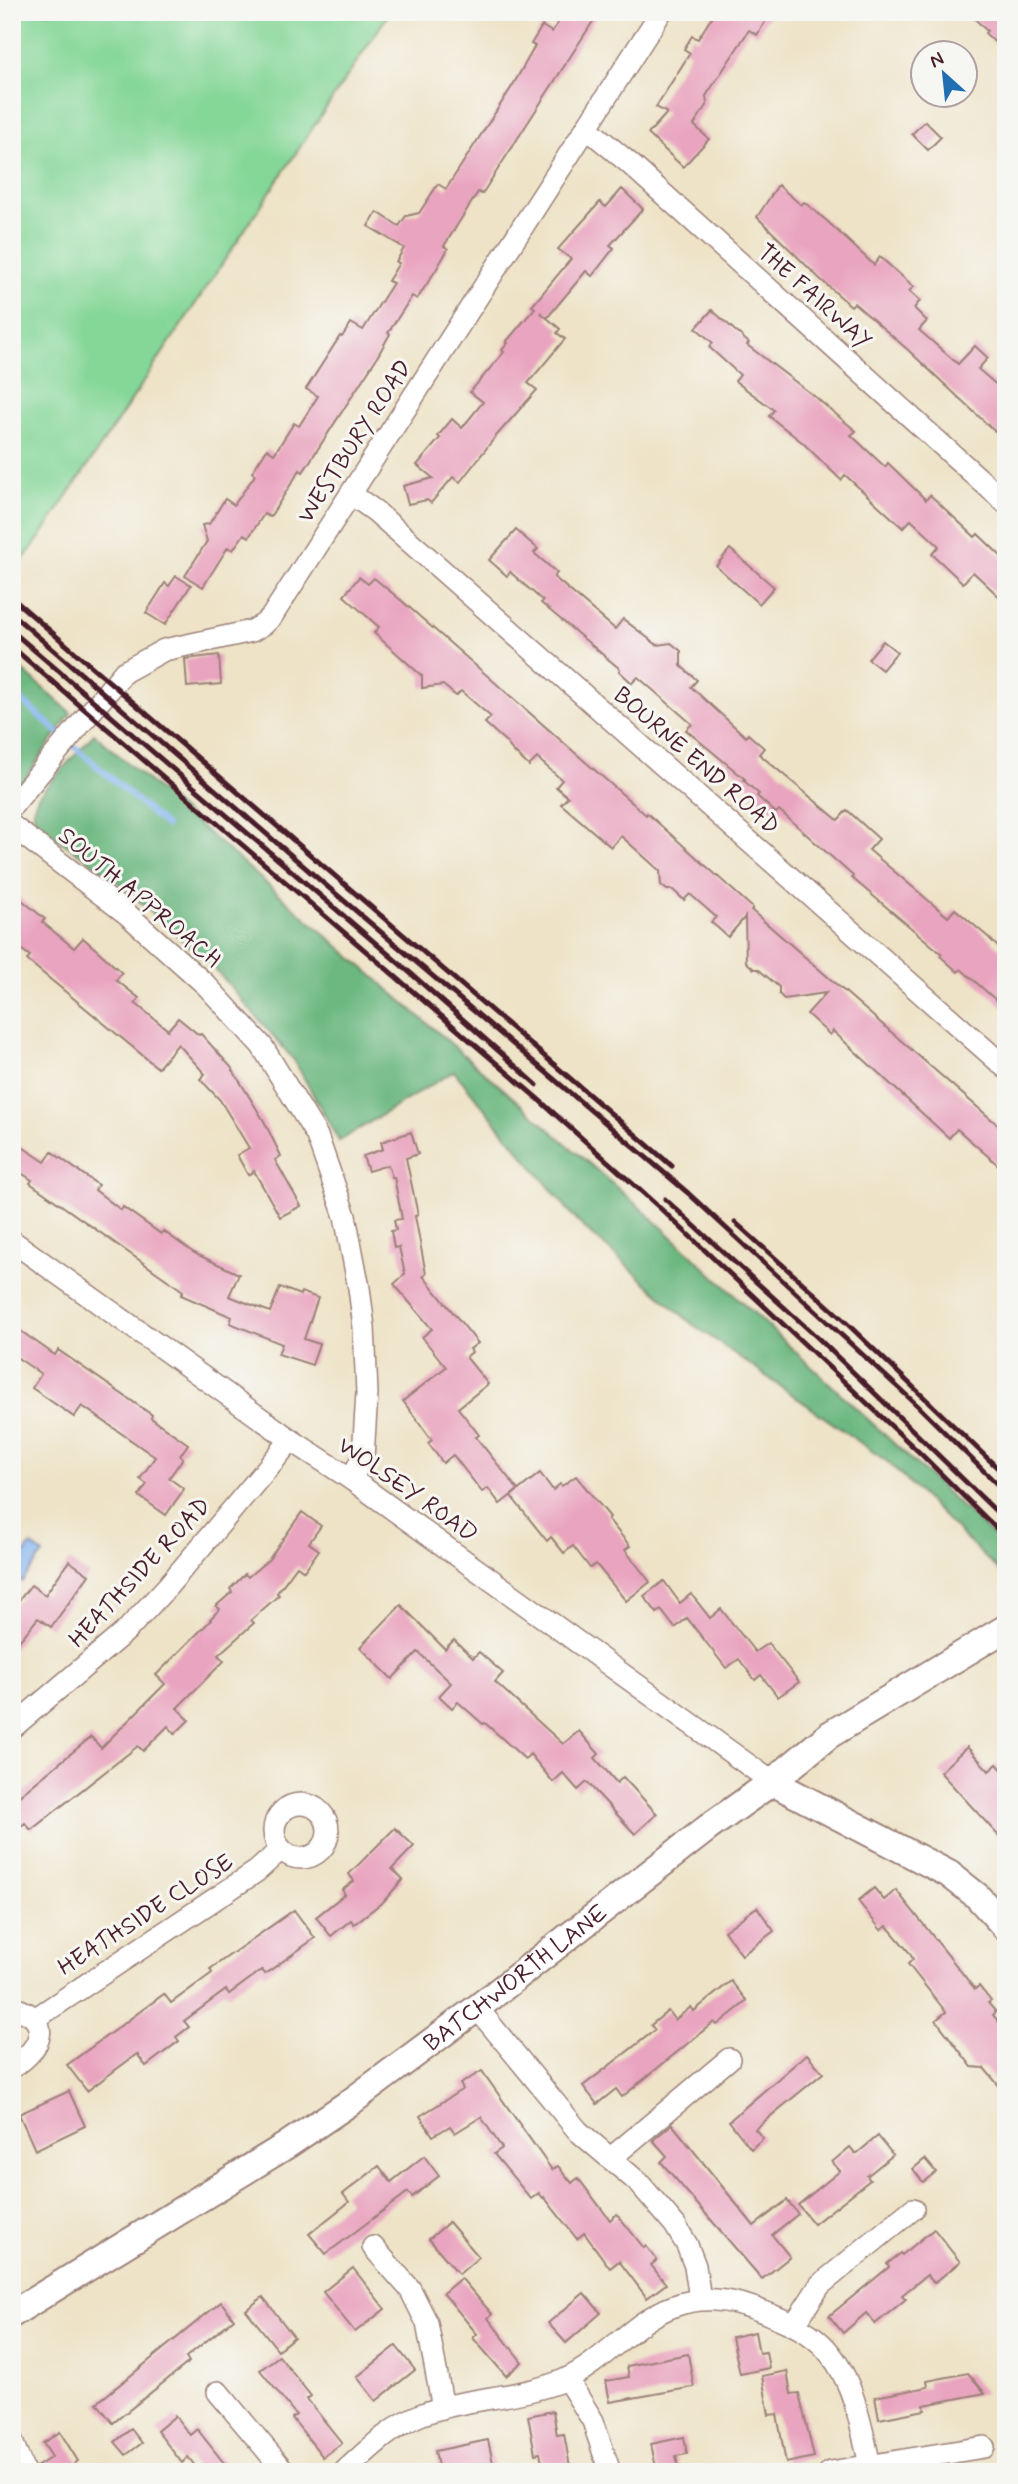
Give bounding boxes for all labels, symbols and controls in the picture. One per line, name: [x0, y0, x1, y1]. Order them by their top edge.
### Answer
north arrow: [909, 38, 979, 108]
text: N: [926, 46, 948, 74]
street label: THE FAIRWAY: [750, 237, 878, 357]
street label: WESTBURY ROAD: [291, 354, 420, 529]
street label: BOURNE END ROAD: [606, 680, 786, 842]
street label: SOUTH APPROACH: [51, 821, 227, 975]
street label: WOLSEY ROAD: [331, 1430, 483, 1550]
street label: HEATHSIDE ROAD: [62, 1491, 218, 1655]
street label: HEATHSIDE CLOSE: [52, 1847, 240, 1984]
street label: BATCHWORTH LANE: [418, 1898, 614, 2059]

